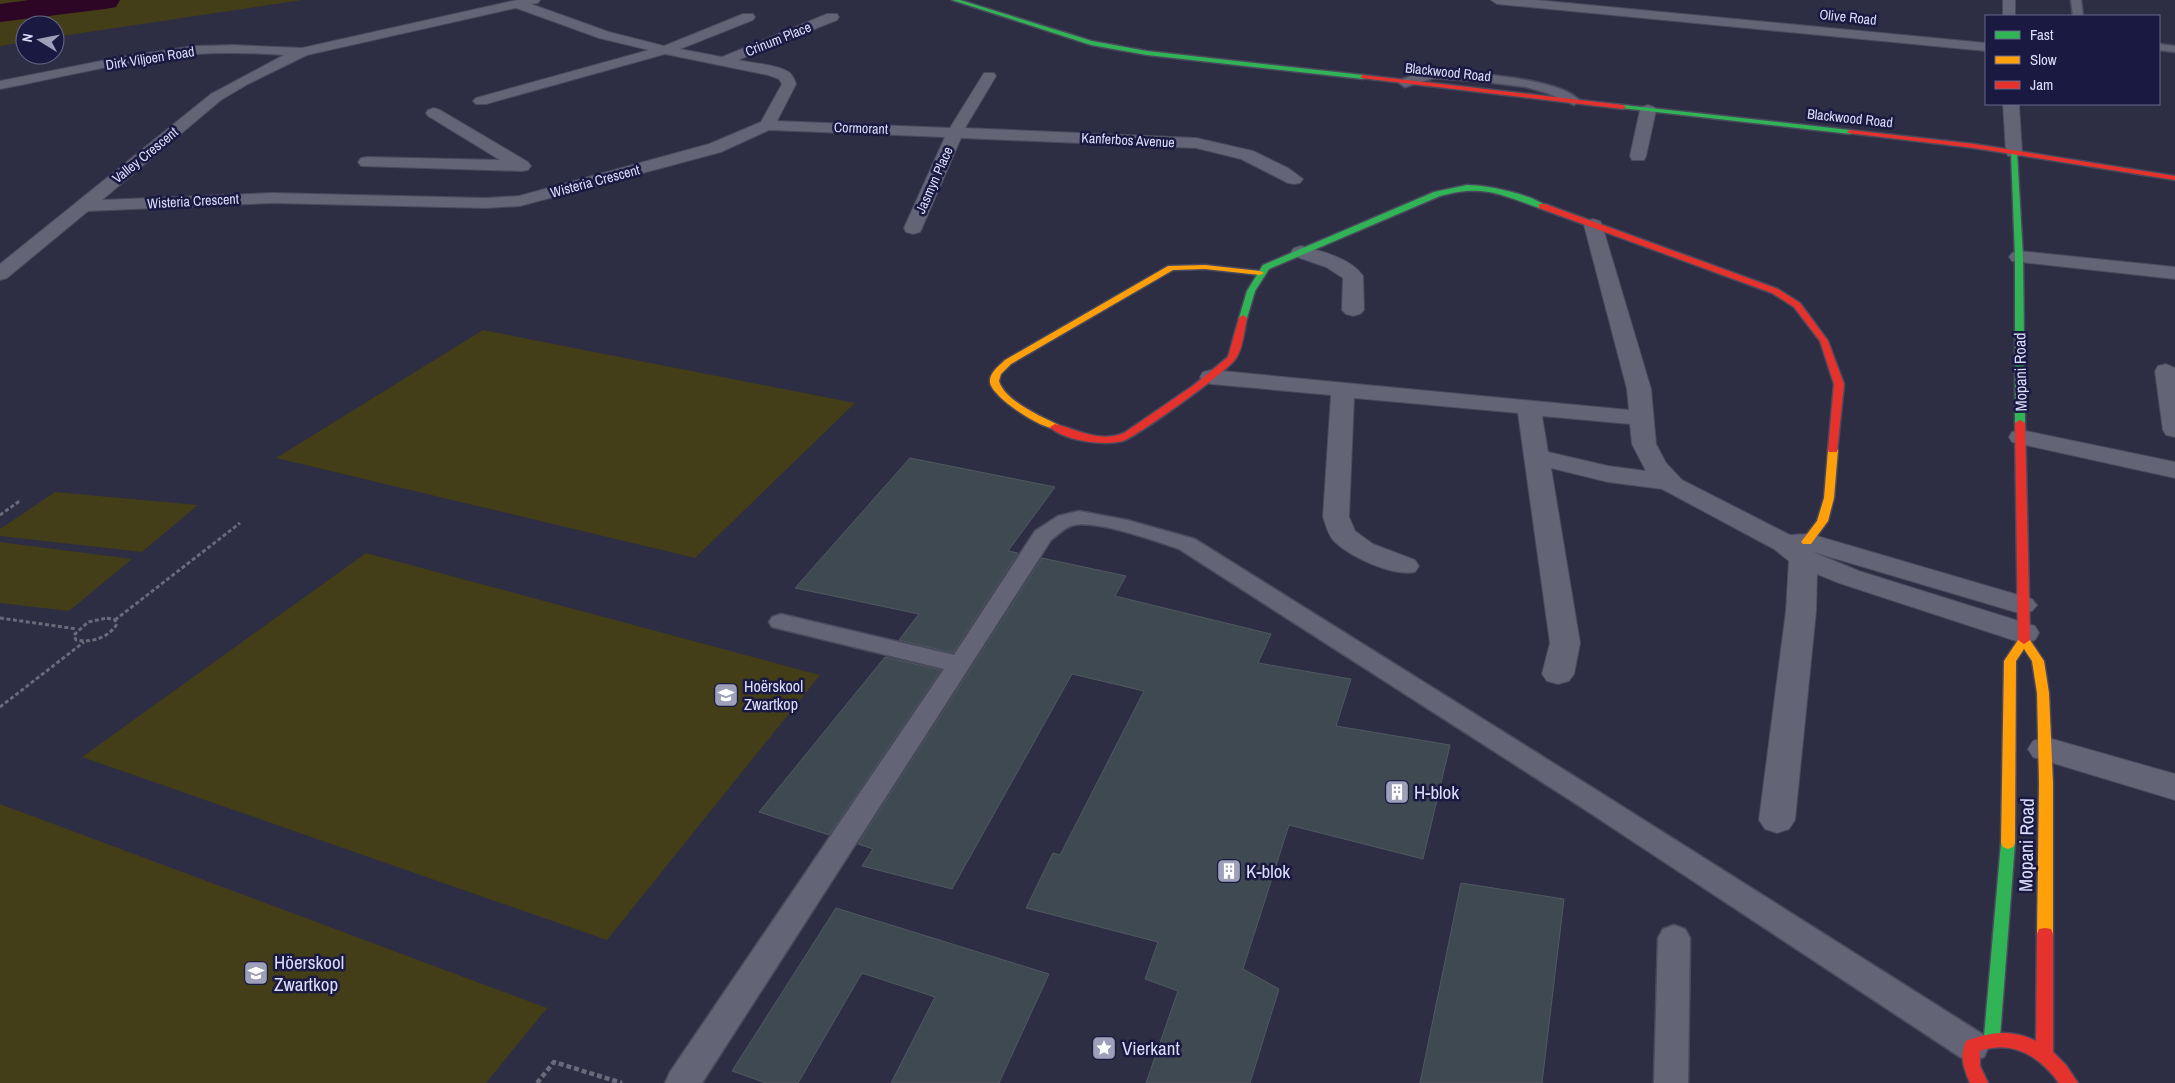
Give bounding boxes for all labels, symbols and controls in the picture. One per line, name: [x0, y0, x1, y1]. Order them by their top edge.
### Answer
street label: Olive Road: [1818, 5, 1878, 29]
north arrow: [15, 15, 65, 65]
legend: [1985, 15, 2160, 105]
street label: Crinum Place: [742, 18, 814, 60]
text: Fast: [2030, 24, 2054, 45]
text: N: [18, 32, 37, 43]
street label: Dirk Viljoen Road: [104, 42, 196, 74]
text: Slow: [2030, 49, 2057, 70]
street label: Blackwood Road: [1404, 59, 1492, 85]
text: Jam: [2030, 74, 2053, 95]
street label: Blackwood Road: [1806, 105, 1894, 131]
street label: Cormorant: [834, 118, 888, 138]
street label: Valley Crescent: [108, 123, 182, 187]
street label: Kanferbos Avenue: [1081, 129, 1175, 151]
street label: Jasmyn Place: [911, 144, 957, 216]
street label: Wisteria Crescent: [548, 160, 642, 202]
street label: Wisteria Crescent: [147, 190, 239, 212]
street label: Mopani Road: [2008, 332, 2032, 412]
place label: Hoërskool Zwartkop: [744, 675, 803, 715]
school or university icon: Hoërskool Zwartkop: [713, 682, 739, 708]
building icon: H-blok: [1384, 779, 1410, 805]
place label: H-blok: [1414, 779, 1459, 805]
street label: Mopani Road: [2012, 798, 2040, 892]
building icon: K-blok: [1216, 858, 1242, 884]
place label: K-blok: [1246, 858, 1290, 884]
place label: Höerskool Zwartkop: [274, 949, 344, 997]
school or university icon: Höerskool Zwartkop: [243, 960, 269, 986]
place icon: Vierkant: [1091, 1035, 1117, 1061]
place label: Vierkant: [1122, 1035, 1180, 1061]

